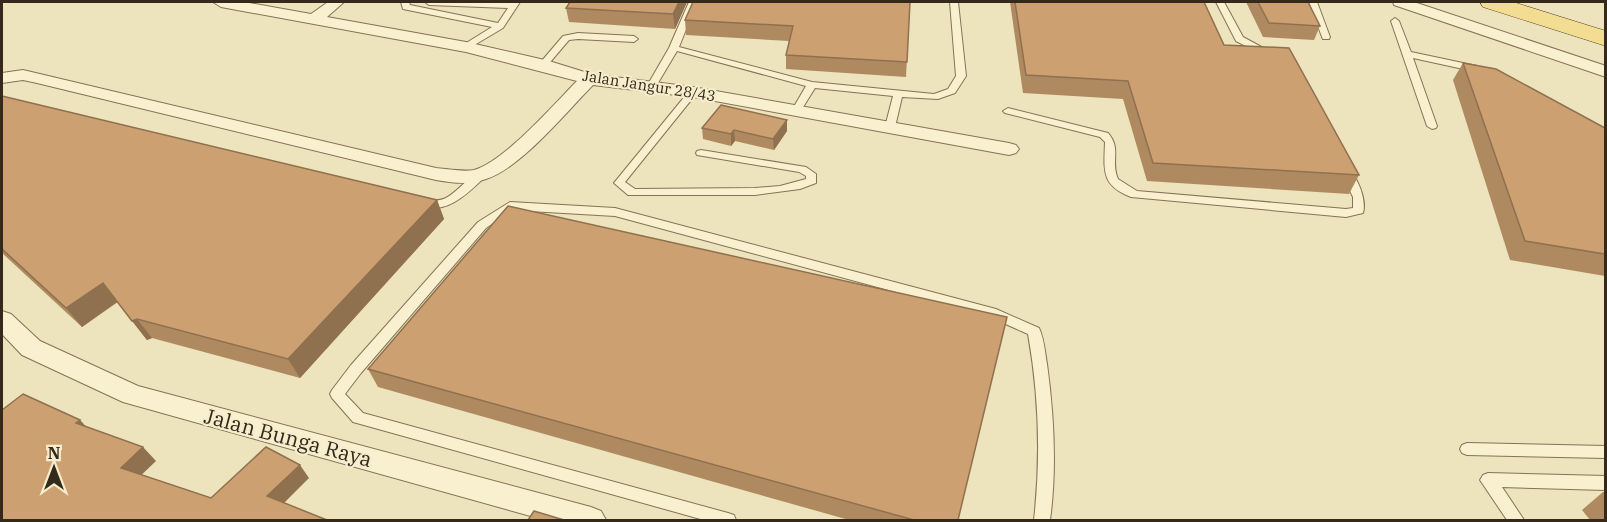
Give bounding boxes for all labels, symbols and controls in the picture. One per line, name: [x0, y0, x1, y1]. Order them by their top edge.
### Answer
street label: Jalan Jangur 28/43: [581, 66, 717, 105]
street label: Jalan Bunga Raya: [201, 401, 375, 473]
north arrow: [24, 438, 84, 498]
text: N: [48, 443, 60, 463]

